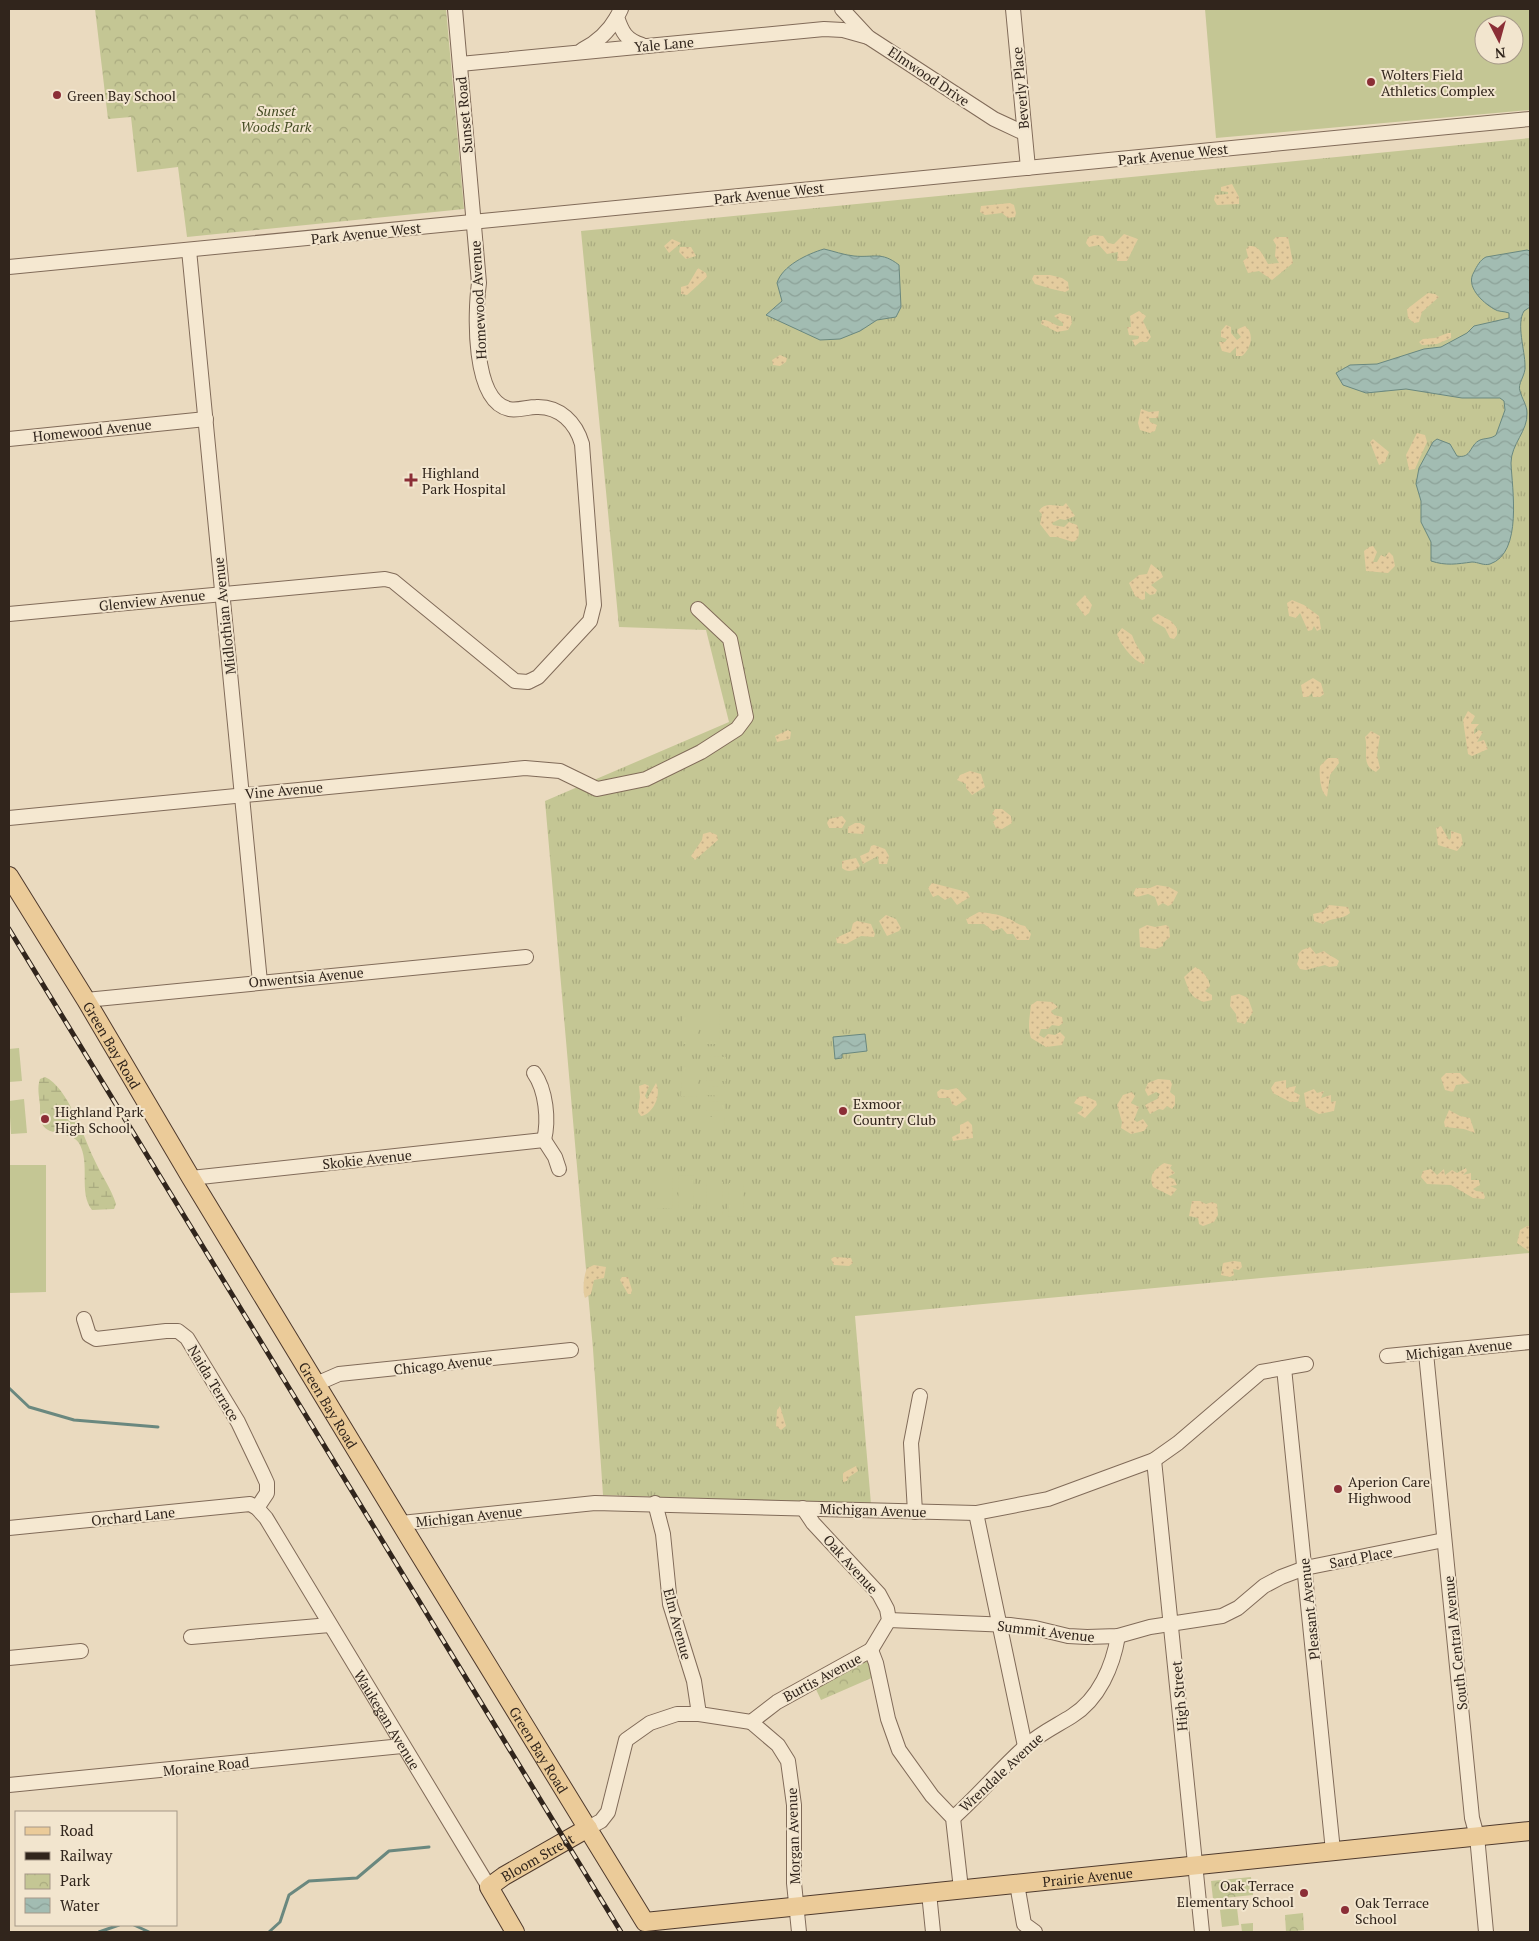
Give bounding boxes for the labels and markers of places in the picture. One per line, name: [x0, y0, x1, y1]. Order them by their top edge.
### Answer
place label: Wolters Field Athletics Complex: [1381, 65, 1495, 100]
marker: Wolters Field Athletics Complex: [1365, 76, 1377, 88]
place label: Green Bay School: [67, 86, 176, 105]
marker: Green Bay School: [51, 89, 63, 101]
place label: Highland Park Hospital: [422, 463, 506, 498]
marker: Highland Park Hospital: [404, 473, 418, 487]
place label: Exmoor Country Club: [853, 1094, 936, 1129]
place label: Highland Park High School: [55, 1102, 145, 1137]
marker: Exmoor Country Club: [837, 1105, 849, 1117]
marker: Highland Park High School: [39, 1113, 51, 1125]
place label: Aperion Care Highwood: [1348, 1472, 1430, 1507]
marker: Aperion Care Highwood: [1332, 1483, 1344, 1495]
place label: Oak Terrace Elementary School: [1177, 1876, 1294, 1911]
marker: Oak Terrace Elementary School: [1298, 1887, 1310, 1899]
place label: Oak Terrace School: [1355, 1893, 1429, 1928]
marker: Oak Terrace School: [1339, 1904, 1351, 1916]

